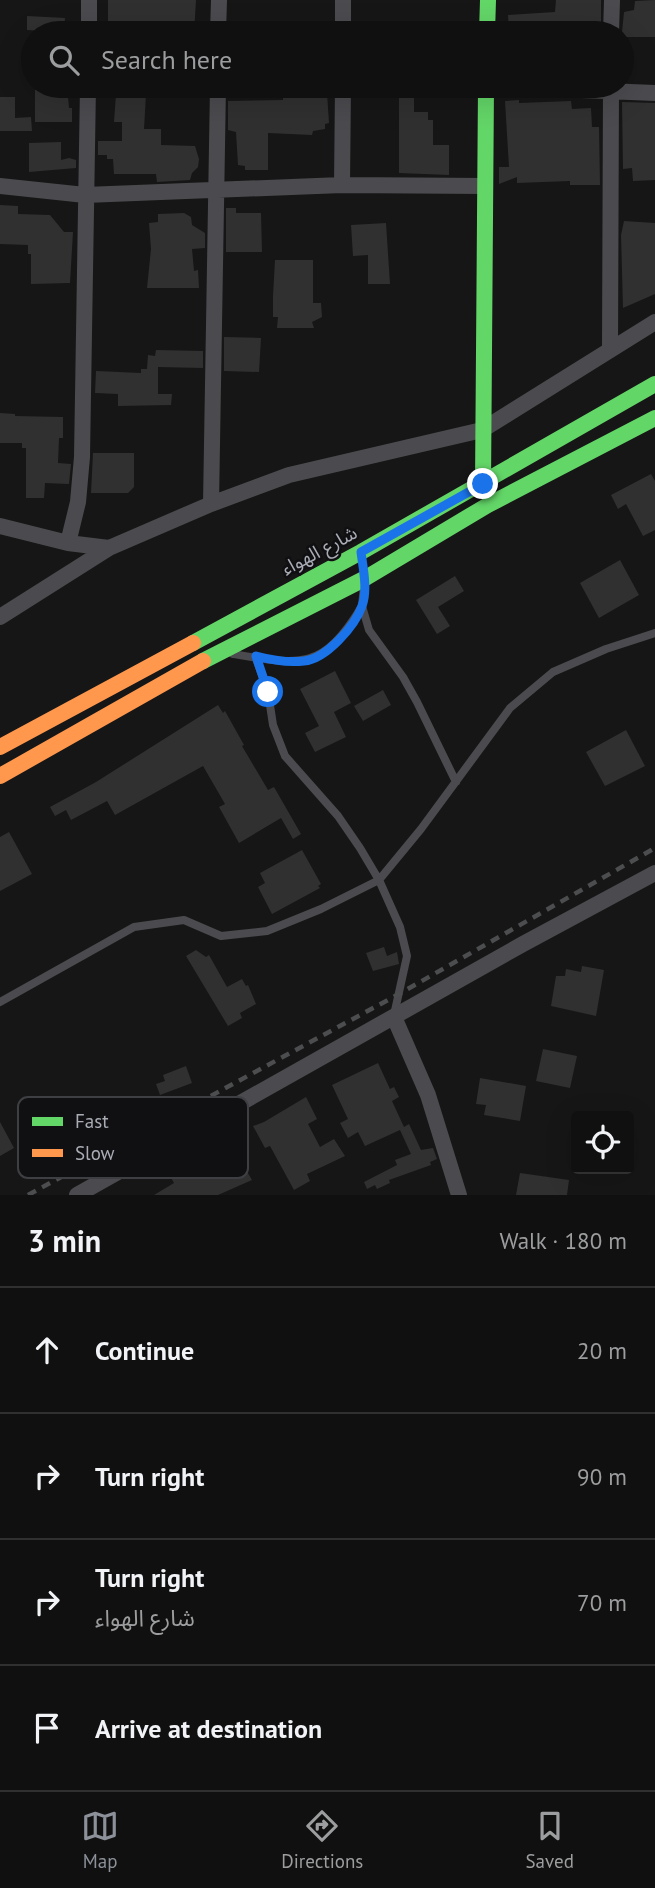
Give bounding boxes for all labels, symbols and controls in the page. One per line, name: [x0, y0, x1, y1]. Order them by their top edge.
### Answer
search box: [21, 21, 634, 98]
icon: search: [45, 41, 83, 79]
text: Search here: [101, 43, 232, 76]
route end: [467, 468, 498, 499]
street label: شارع الهواء: [277, 520, 362, 582]
route start: [252, 676, 283, 707]
legend: [18, 1097, 248, 1178]
text: Fast: [75, 1109, 109, 1133]
map controls: [571, 1111, 634, 1174]
button: locate: [571, 1111, 634, 1174]
text: Slow: [75, 1141, 115, 1165]
text: 3 min: [28, 1221, 101, 1260]
text: Walk · 180 m: [500, 1226, 627, 1255]
icon: ahead: [28, 1331, 66, 1369]
text: Continue: [95, 1334, 194, 1367]
text: 20 m: [577, 1336, 627, 1365]
icon: right: [28, 1457, 66, 1495]
text: Turn right: [95, 1460, 204, 1493]
text: 90 m: [577, 1462, 627, 1491]
text: Turn right: [95, 1561, 204, 1594]
icon: right: [28, 1583, 66, 1621]
text: 70 m: [577, 1588, 627, 1617]
text: شارع الهواء: [95, 1603, 195, 1632]
icon: arrive: [28, 1709, 66, 1747]
text: Arrive at destination: [95, 1712, 322, 1745]
tab: Map: [81, 1807, 119, 1873]
tab: Directions: [281, 1807, 363, 1873]
tab: Saved: [526, 1807, 574, 1873]

